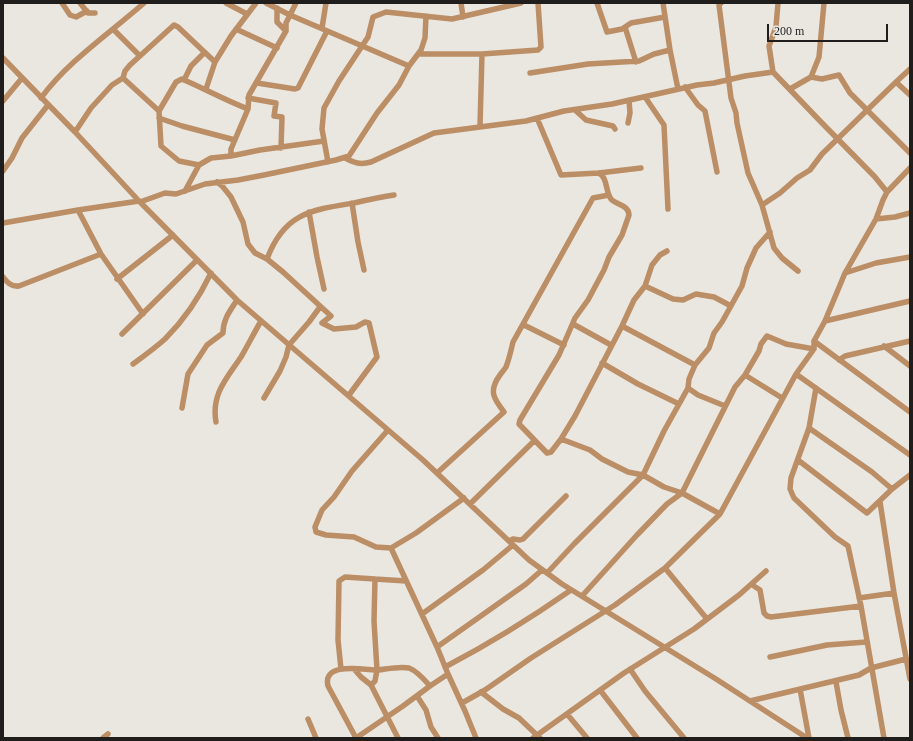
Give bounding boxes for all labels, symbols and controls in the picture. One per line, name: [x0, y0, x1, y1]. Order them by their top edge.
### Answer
scale bar: [769, 16, 890, 42]
text: 200 m: [774, 24, 804, 38]

